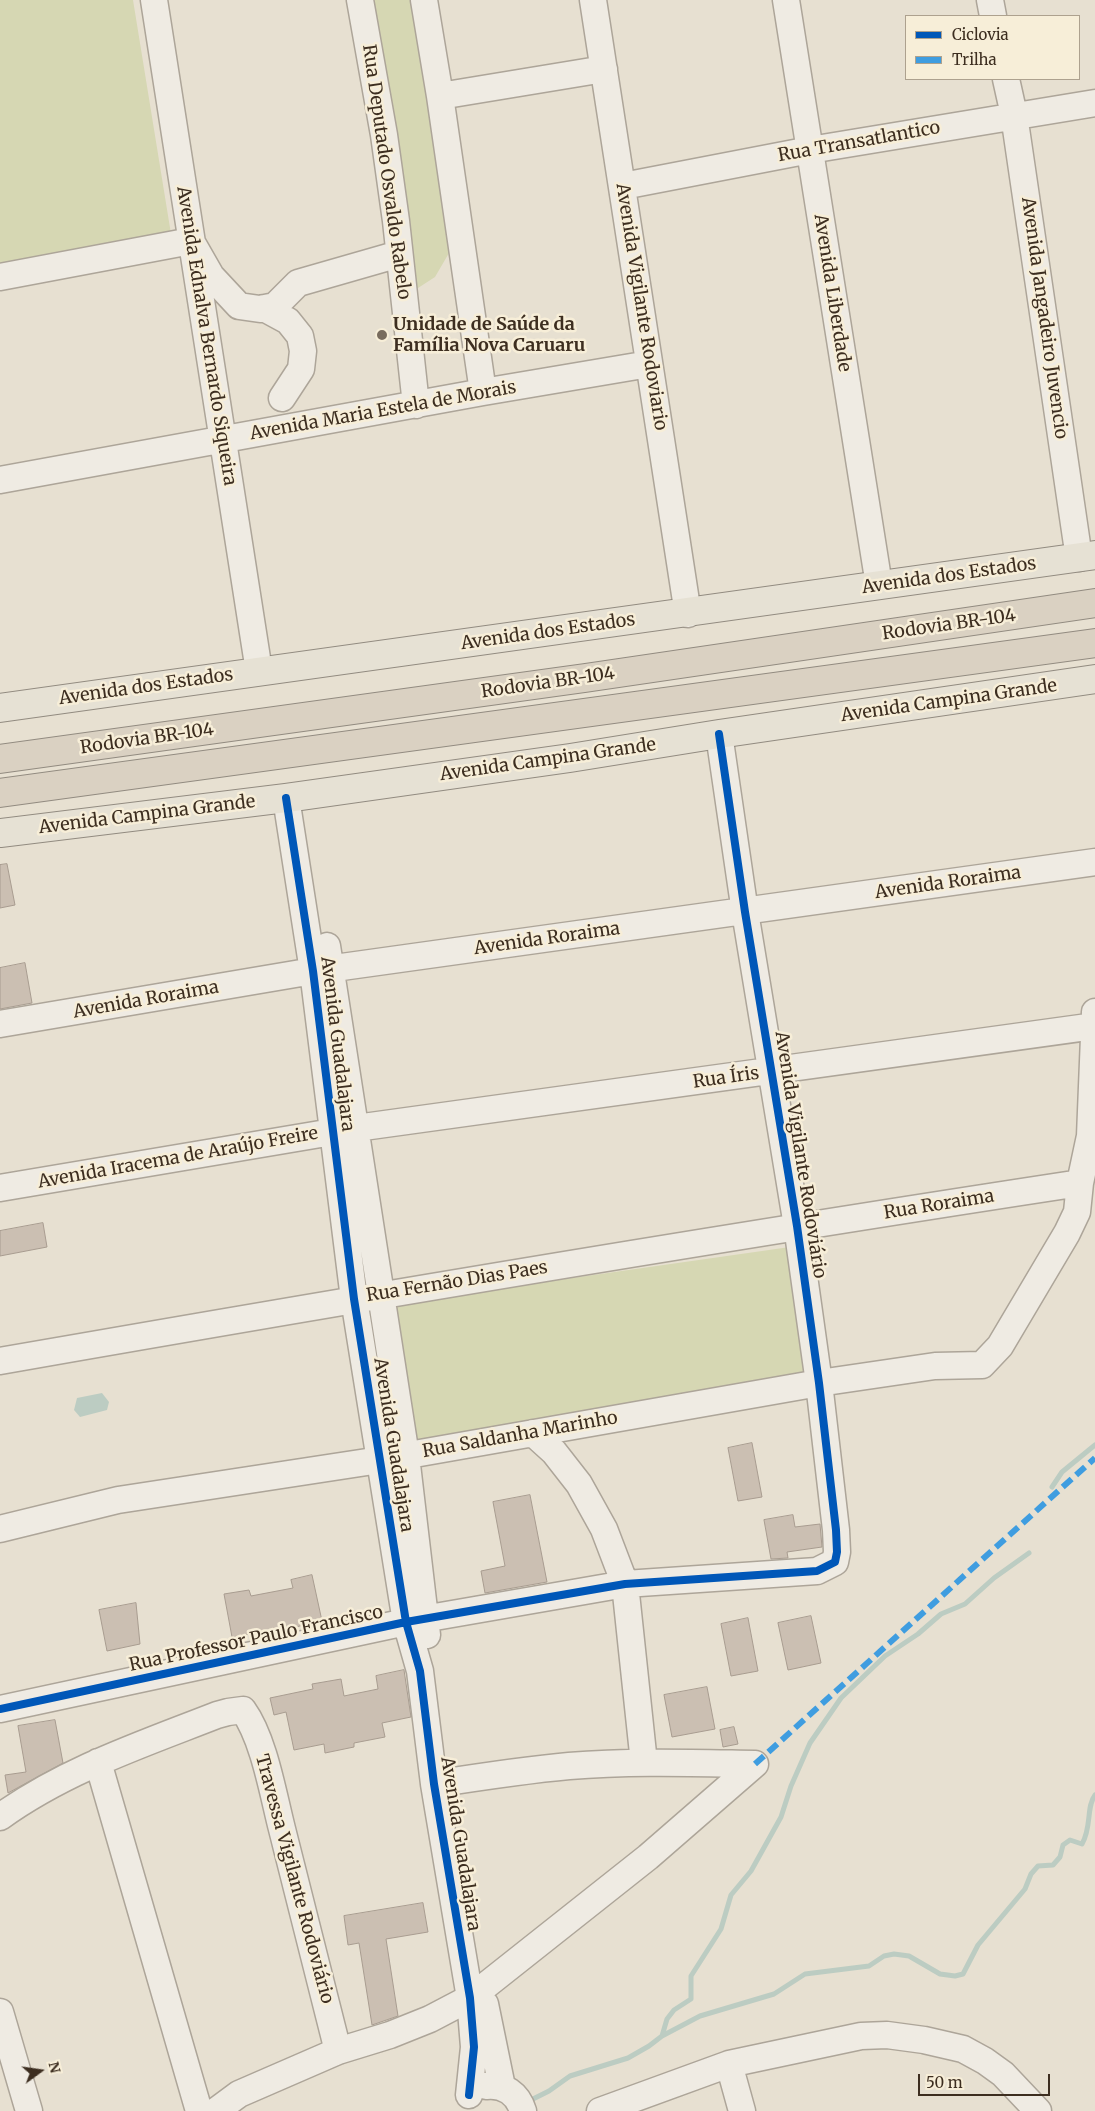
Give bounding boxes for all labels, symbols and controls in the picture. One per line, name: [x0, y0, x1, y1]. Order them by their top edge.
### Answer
legend: [905, 15, 1080, 80]
text: Ciclovia: [952, 25, 1009, 44]
street label: Rua Deputado Osvaldo Rabelo: [357, 43, 415, 301]
text: Trilha: [952, 50, 997, 69]
street label: Rua Transatlantico: [776, 117, 942, 167]
street label: Avenida Vigilante Rodoviario: [611, 182, 671, 432]
street label: Avenida Ednalva Bernardo Siqueira: [172, 185, 240, 487]
street label: Avenida Jangadeiro Juvencio: [1016, 196, 1072, 440]
street label: Avenida Liberdade: [809, 213, 855, 373]
place label: Unidade de Saúde da Família Nova Caruaru: [393, 314, 585, 356]
marker: Unidade de Saúde da Família Nova Caruaru: [375, 328, 389, 342]
street label: Avenida Maria Estela de Morais: [248, 377, 518, 445]
street label: Avenida dos Estados: [860, 553, 1038, 599]
street label: Rodovia BR-104: [881, 605, 1017, 645]
street label: Avenida dos Estados: [459, 609, 637, 655]
street label: Rodovia BR-104: [480, 663, 616, 703]
street label: Avenida dos Estados: [57, 664, 235, 710]
street label: Avenida Campina Grande: [840, 675, 1058, 727]
street label: Rodovia BR-104: [79, 719, 215, 759]
street label: Avenida Campina Grande: [439, 734, 657, 786]
street label: Avenida Campina Grande: [38, 791, 256, 839]
street label: Avenida Roraima: [874, 862, 1022, 904]
street label: Avenida Roraima: [473, 918, 621, 960]
street label: Avenida Guadalajara: [316, 955, 358, 1133]
street label: Avenida Roraima: [72, 977, 220, 1023]
street label: Avenida Vigilante Rodoviário: [770, 1030, 830, 1280]
street label: Rua Íris: [691, 1063, 761, 1093]
street label: Avenida Iracema de Araújo Freire: [36, 1123, 320, 1193]
street label: Rua Roraima: [882, 1186, 996, 1224]
street label: Rua Fernão Dias Paes: [365, 1257, 549, 1307]
street label: Avenida Guadalajara: [369, 1356, 417, 1534]
street label: Rua Saldanha Marinho: [421, 1407, 619, 1463]
street label: Rua Professor Paulo Francisco: [127, 1602, 385, 1676]
street label: Travessa Vigilante Rodoviário: [250, 1752, 338, 2006]
street label: Avenida Guadalajara: [436, 1755, 484, 1933]
north arrow: [15, 2046, 65, 2096]
text: N: [44, 2060, 65, 2075]
scale bar: [920, 2064, 1052, 2096]
text: 50 m: [926, 2073, 963, 2092]

